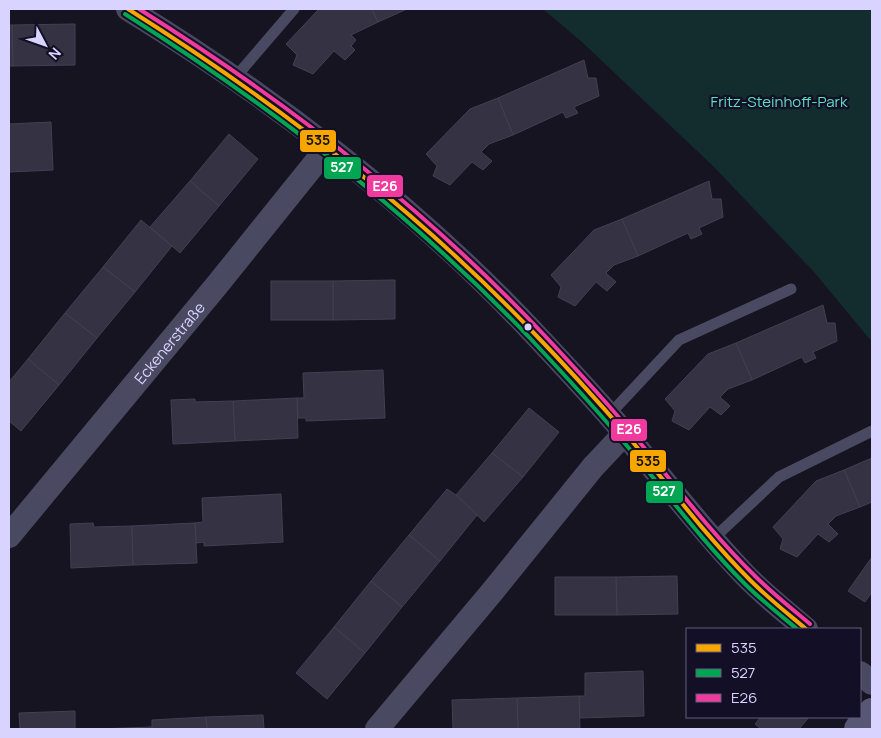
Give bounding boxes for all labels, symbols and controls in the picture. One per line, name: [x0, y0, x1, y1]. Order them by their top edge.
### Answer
north arrow: [20, 20, 70, 70]
text: N: [45, 44, 66, 64]
park label: Fritz-Steinhoff-Park: [711, 91, 848, 112]
line badge: 535: [299, 129, 337, 153]
text: 535: [306, 130, 330, 149]
line badge: 527: [323, 156, 362, 180]
text: 527: [330, 157, 354, 176]
line badge: E26: [366, 174, 404, 198]
text: E26: [372, 176, 398, 195]
street label: Eckenerstraße: [129, 297, 209, 388]
unlabelled marker: [523, 322, 533, 332]
line badge: E26: [610, 418, 648, 442]
text: E26: [616, 419, 642, 438]
line badge: 535: [629, 449, 667, 473]
text: 535: [636, 451, 660, 470]
line badge: 527: [645, 480, 684, 504]
text: 527: [652, 481, 676, 500]
legend: [686, 628, 861, 718]
text: 535: [731, 637, 757, 658]
text: 527: [731, 662, 755, 683]
text: E26: [731, 687, 757, 708]

